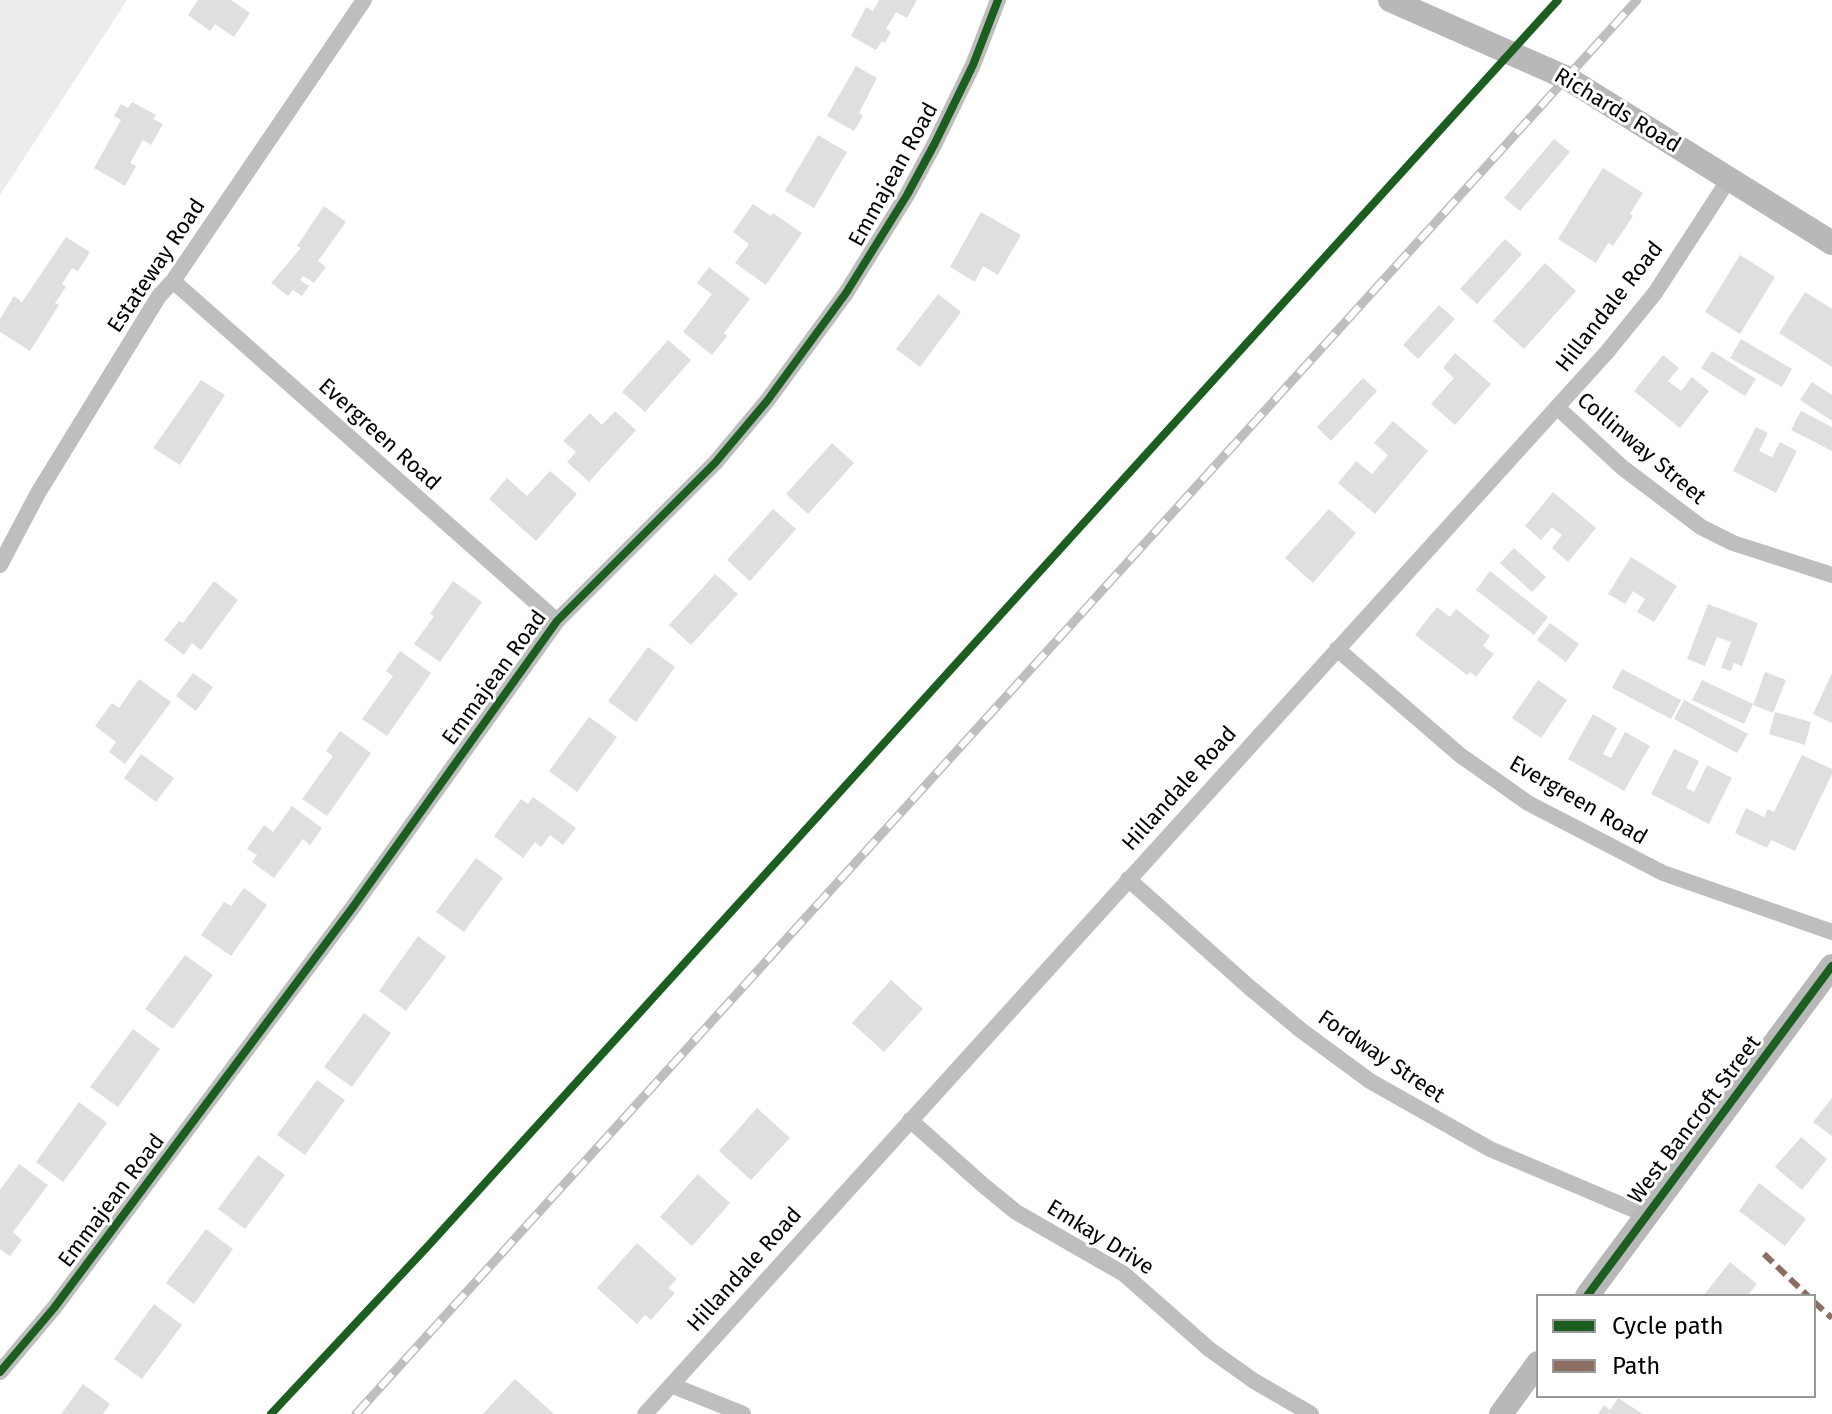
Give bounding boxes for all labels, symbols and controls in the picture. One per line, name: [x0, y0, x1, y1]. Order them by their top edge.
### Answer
street label: Richards Road: [1549, 63, 1685, 159]
street label: Emmajean Road: [844, 98, 944, 252]
street label: Estateway Road: [102, 194, 212, 338]
street label: Hillandale Road: [1551, 236, 1669, 378]
street label: Evergreen Road: [313, 373, 445, 497]
street label: Collinway Street: [1571, 387, 1711, 511]
street label: Emmajean Road: [437, 605, 553, 751]
street label: Hillandale Road: [1117, 721, 1243, 857]
street label: Evergreen Road: [1504, 751, 1652, 851]
street label: Fordway Street: [1313, 1005, 1449, 1109]
street label: West Bancroft Street: [1623, 1030, 1767, 1210]
street label: Emmajean Road: [53, 1129, 171, 1273]
street label: Emkay Drive: [1042, 1195, 1158, 1281]
street label: Hillandale Road: [682, 1202, 808, 1338]
legend: [1536, 1294, 1816, 1398]
text: Cycle path: [1612, 1312, 1724, 1340]
text: Path: [1612, 1352, 1660, 1380]

